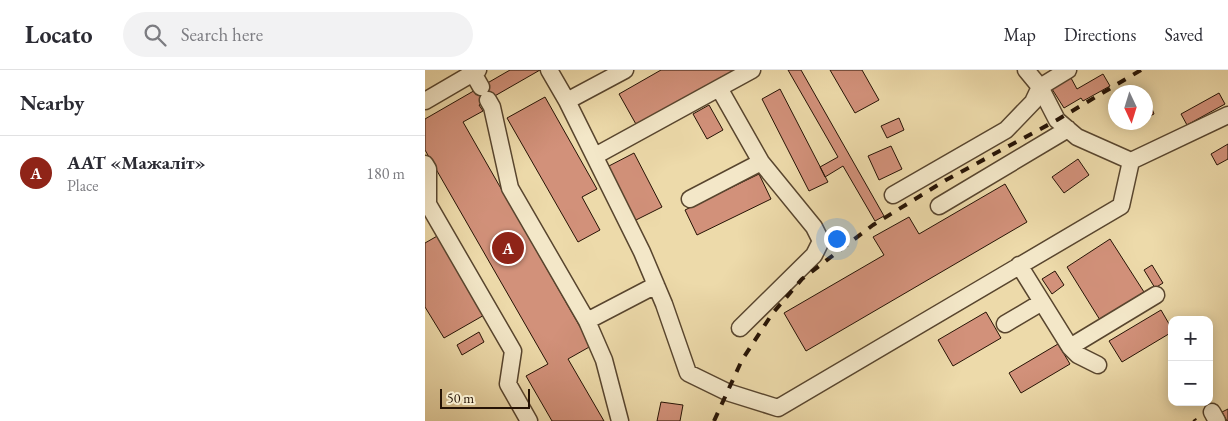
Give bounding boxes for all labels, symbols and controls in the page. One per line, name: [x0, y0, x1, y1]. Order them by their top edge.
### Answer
search box: [123, 12, 473, 57]
text: Locato: [25, 19, 93, 50]
icon: search: [141, 21, 169, 49]
text: Search here: [181, 22, 263, 47]
text: Map: [1004, 23, 1036, 46]
text: Directions: [1064, 23, 1136, 46]
text: Saved: [1164, 23, 1203, 46]
north arrow: [1108, 85, 1153, 130]
text: Nearby: [20, 89, 84, 116]
text: ААТ «Мажаліт»: [67, 150, 206, 175]
text: A: [30, 163, 42, 184]
text: 180 m: [366, 163, 405, 184]
text: Place: [67, 175, 99, 196]
your location: [824, 226, 850, 252]
pin: A: [492, 229, 524, 267]
map controls: [1168, 316, 1213, 406]
button: +: [1168, 316, 1213, 361]
button: −: [1168, 361, 1213, 406]
scale bar: [440, 386, 530, 409]
text: 50 m: [447, 389, 474, 407]

